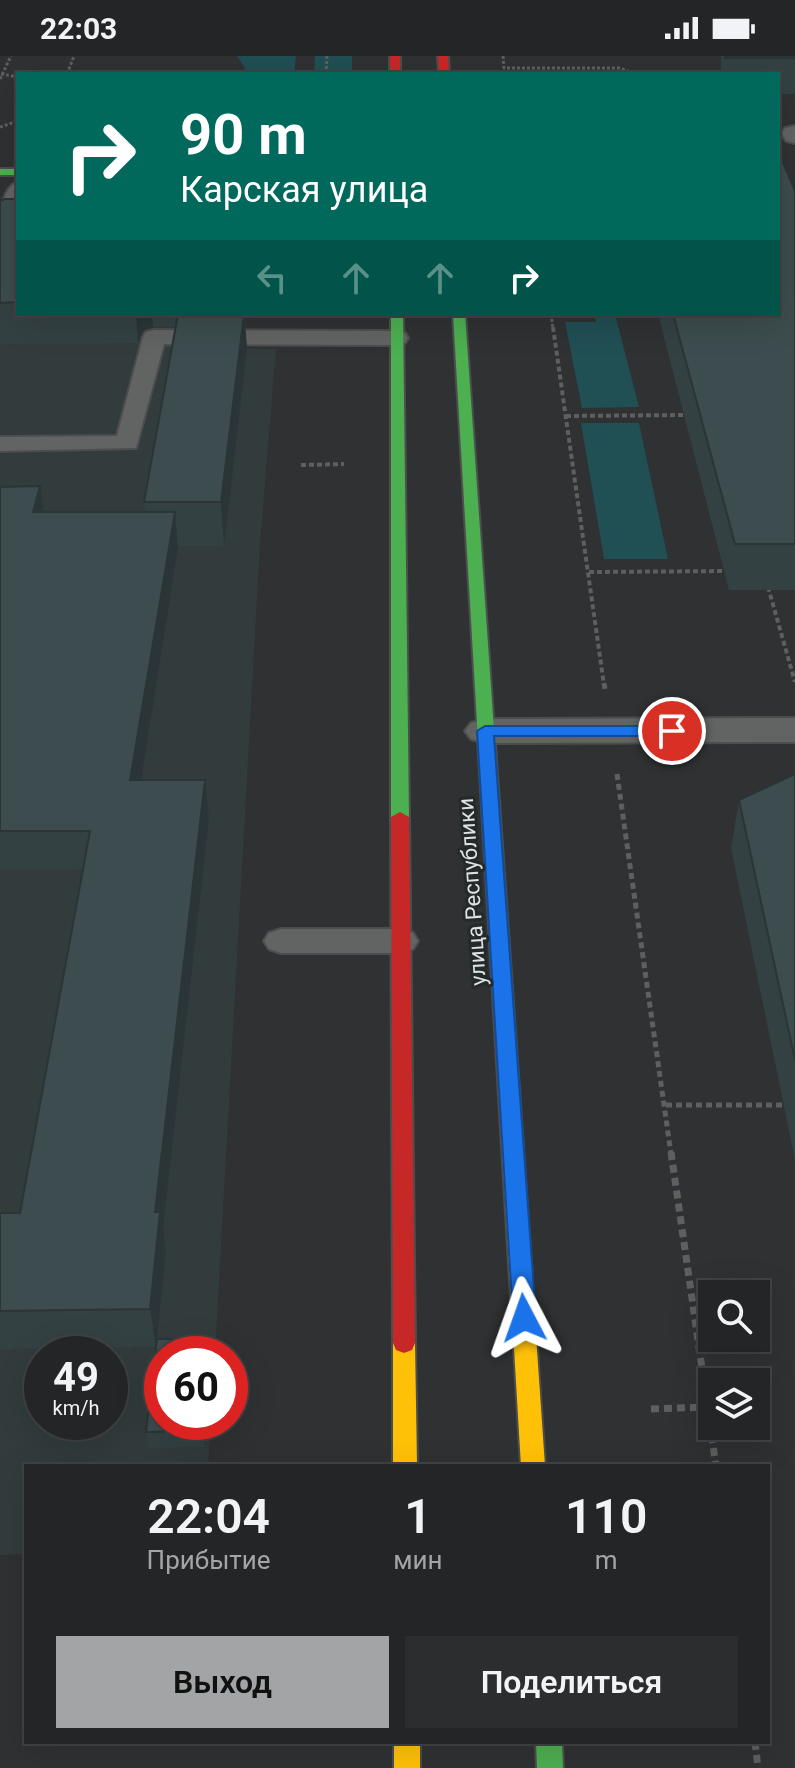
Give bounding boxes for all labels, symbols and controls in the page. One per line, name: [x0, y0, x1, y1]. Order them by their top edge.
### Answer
text: 22:03: [40, 11, 117, 46]
text: 90 m: [180, 102, 307, 168]
icon: right: [48, 104, 152, 208]
text: Карская улица: [180, 169, 428, 211]
icon: left: [250, 256, 294, 300]
icon: ahead: [334, 256, 378, 300]
icon: ahead: [418, 256, 462, 300]
icon: right: [502, 256, 546, 300]
pin: [638, 697, 706, 765]
icon: arrive: [650, 709, 694, 753]
street label: улица Республики: [453, 797, 491, 987]
position arrow: [482, 1276, 566, 1360]
map controls: [698, 1280, 770, 1440]
button: search: [698, 1280, 770, 1352]
speed limit sign: 60: [144, 1336, 248, 1440]
text: 49: [53, 1354, 99, 1401]
button: layers: [698, 1368, 770, 1440]
text: km/h: [53, 1396, 99, 1420]
text: 22:04: [147, 1488, 270, 1545]
text: 1: [404, 1488, 432, 1545]
text: 110: [565, 1488, 647, 1545]
text: Прибытие: [147, 1545, 271, 1575]
text: мин: [393, 1545, 443, 1575]
text: m: [595, 1545, 618, 1575]
button: Выход: [56, 1636, 389, 1728]
button: Поделиться: [405, 1636, 738, 1728]

